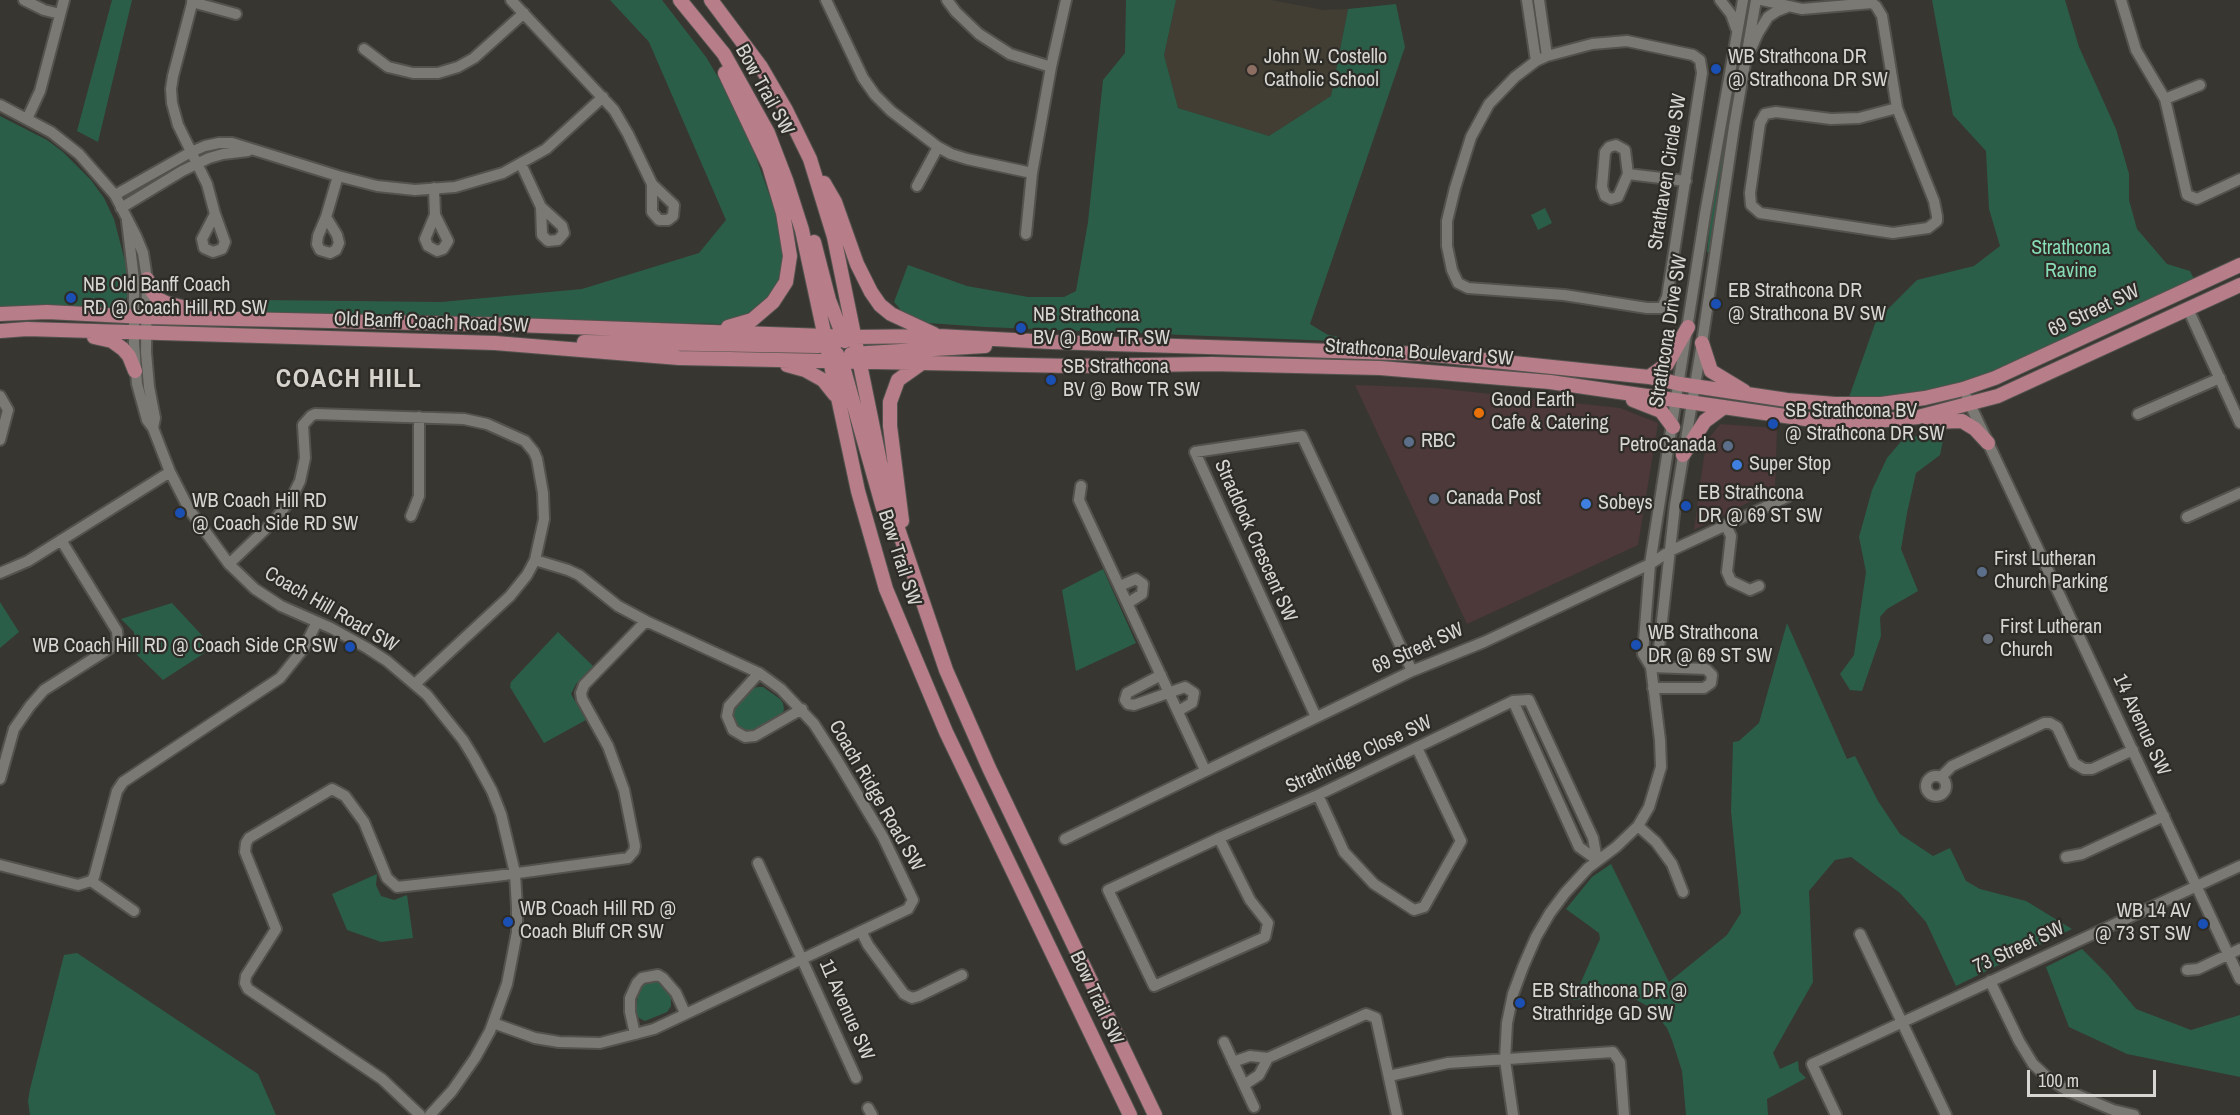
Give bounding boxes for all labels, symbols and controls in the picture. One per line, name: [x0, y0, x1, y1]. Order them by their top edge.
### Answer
street label: Bow Trail SW: [729, 41, 799, 139]
place label: John W. Costello Catholic School: [1264, 46, 1387, 93]
place label: WB Strathcona DR @ Strathcona DR SW: [1728, 46, 1888, 93]
marker: WB Strathcona DR @ Strathcona DR SW: [1709, 62, 1723, 76]
marker: John W. Costello Catholic School: [1245, 63, 1259, 77]
street label: Strathaven Circle SW: [1644, 92, 1692, 252]
park label: Strathcona Ravine: [2031, 237, 2111, 284]
street label: Strathcona Drive SW: [1645, 253, 1693, 409]
place label: NB Old Banff Coach RD @ Coach Hill RD SW: [83, 274, 267, 321]
place label: EB Strathcona DR @ Strathcona BV SW: [1728, 280, 1886, 327]
street label: 69 Street SW: [2045, 280, 2143, 342]
marker: NB Old Banff Coach RD @ Coach Hill RD SW: [64, 291, 78, 305]
marker: EB Strathcona DR @ Strathcona BV SW: [1709, 297, 1723, 311]
place label: NB Strathcona BV @ Bow TR SW: [1033, 304, 1170, 351]
street label: Old Banff Coach Road SW: [333, 308, 529, 338]
marker: NB Strathcona BV @ Bow TR SW: [1014, 321, 1028, 335]
street label: Strathcona Boulevard SW: [1324, 334, 1514, 372]
place label: SB Strathcona BV @ Bow TR SW: [1063, 356, 1200, 403]
district label: COACH HILL: [276, 364, 422, 396]
marker: SB Strathcona BV @ Bow TR SW: [1044, 373, 1058, 387]
place label: Good Earth Cafe & Catering: [1491, 389, 1609, 436]
place label: SB Strathcona BV @ Strathcona DR SW: [1785, 400, 1945, 447]
marker: Good Earth Cafe & Catering: [1472, 406, 1486, 420]
marker: SB Strathcona BV @ Strathcona DR SW: [1766, 417, 1780, 431]
place label: RBC: [1421, 430, 1456, 454]
place label: PetroCanada: [1619, 434, 1716, 458]
marker: RBC: [1402, 435, 1416, 449]
marker: PetroCanada: [1721, 439, 1735, 453]
place label: Super Stop: [1749, 453, 1831, 477]
street label: Straddock Crescent SW: [1208, 456, 1302, 626]
marker: Super Stop: [1730, 458, 1744, 472]
place label: EB Strathcona DR @ 69 ST SW: [1698, 482, 1822, 529]
place label: Canada Post: [1446, 487, 1541, 511]
place label: WB Coach Hill RD @ Coach Side RD SW: [192, 490, 358, 537]
marker: Canada Post: [1427, 492, 1441, 506]
place label: Sobeys: [1598, 492, 1653, 516]
marker: Sobeys: [1579, 497, 1593, 511]
marker: EB Strathcona DR @ 69 ST SW: [1679, 499, 1693, 513]
marker: WB Coach Hill RD @ Coach Side RD SW: [173, 506, 187, 520]
street label: Bow Trail SW: [872, 507, 926, 609]
place label: First Lutheran Church Parking: [1994, 548, 2108, 595]
street label: Coach Hill Road SW: [260, 562, 402, 658]
marker: First Lutheran Church Parking: [1975, 565, 1989, 579]
place label: First Lutheran Church: [2000, 616, 2102, 663]
street label: 69 Street SW: [1369, 618, 1467, 680]
place label: WB Strathcona DR @ 69 ST SW: [1648, 622, 1772, 669]
marker: First Lutheran Church: [1981, 632, 1995, 646]
place label: WB Coach Hill RD @ Coach Side CR SW: [32, 635, 338, 659]
marker: WB Strathcona DR @ 69 ST SW: [1629, 638, 1643, 652]
marker: WB Coach Hill RD @ Coach Side CR SW: [343, 640, 357, 654]
street label: 14 Avenue SW: [2107, 670, 2175, 780]
street label: Strathridge Close SW: [1282, 711, 1436, 799]
street label: Coach Ridge Road SW: [823, 716, 929, 876]
place label: WB Coach Hill RD @ Coach Bluff CR SW: [520, 898, 676, 945]
place label: WB 14 AV @ 73 ST SW: [2095, 900, 2191, 947]
marker: WB Coach Hill RD @ Coach Bluff CR SW: [501, 915, 515, 929]
street label: 73 Street SW: [1970, 917, 2068, 979]
marker: WB 14 AV @ 73 ST SW: [2196, 917, 2210, 931]
street label: Bow Trail SW: [1064, 948, 1128, 1048]
street label: 11 Avenue SW: [813, 956, 879, 1064]
place label: EB Strathcona DR @ Strathridge GD SW: [1532, 980, 1687, 1027]
marker: EB Strathcona DR @ Strathridge GD SW: [1513, 996, 1527, 1010]
scale bar: [2030, 1058, 2159, 1096]
text: 100 m: [2038, 1068, 2079, 1093]

